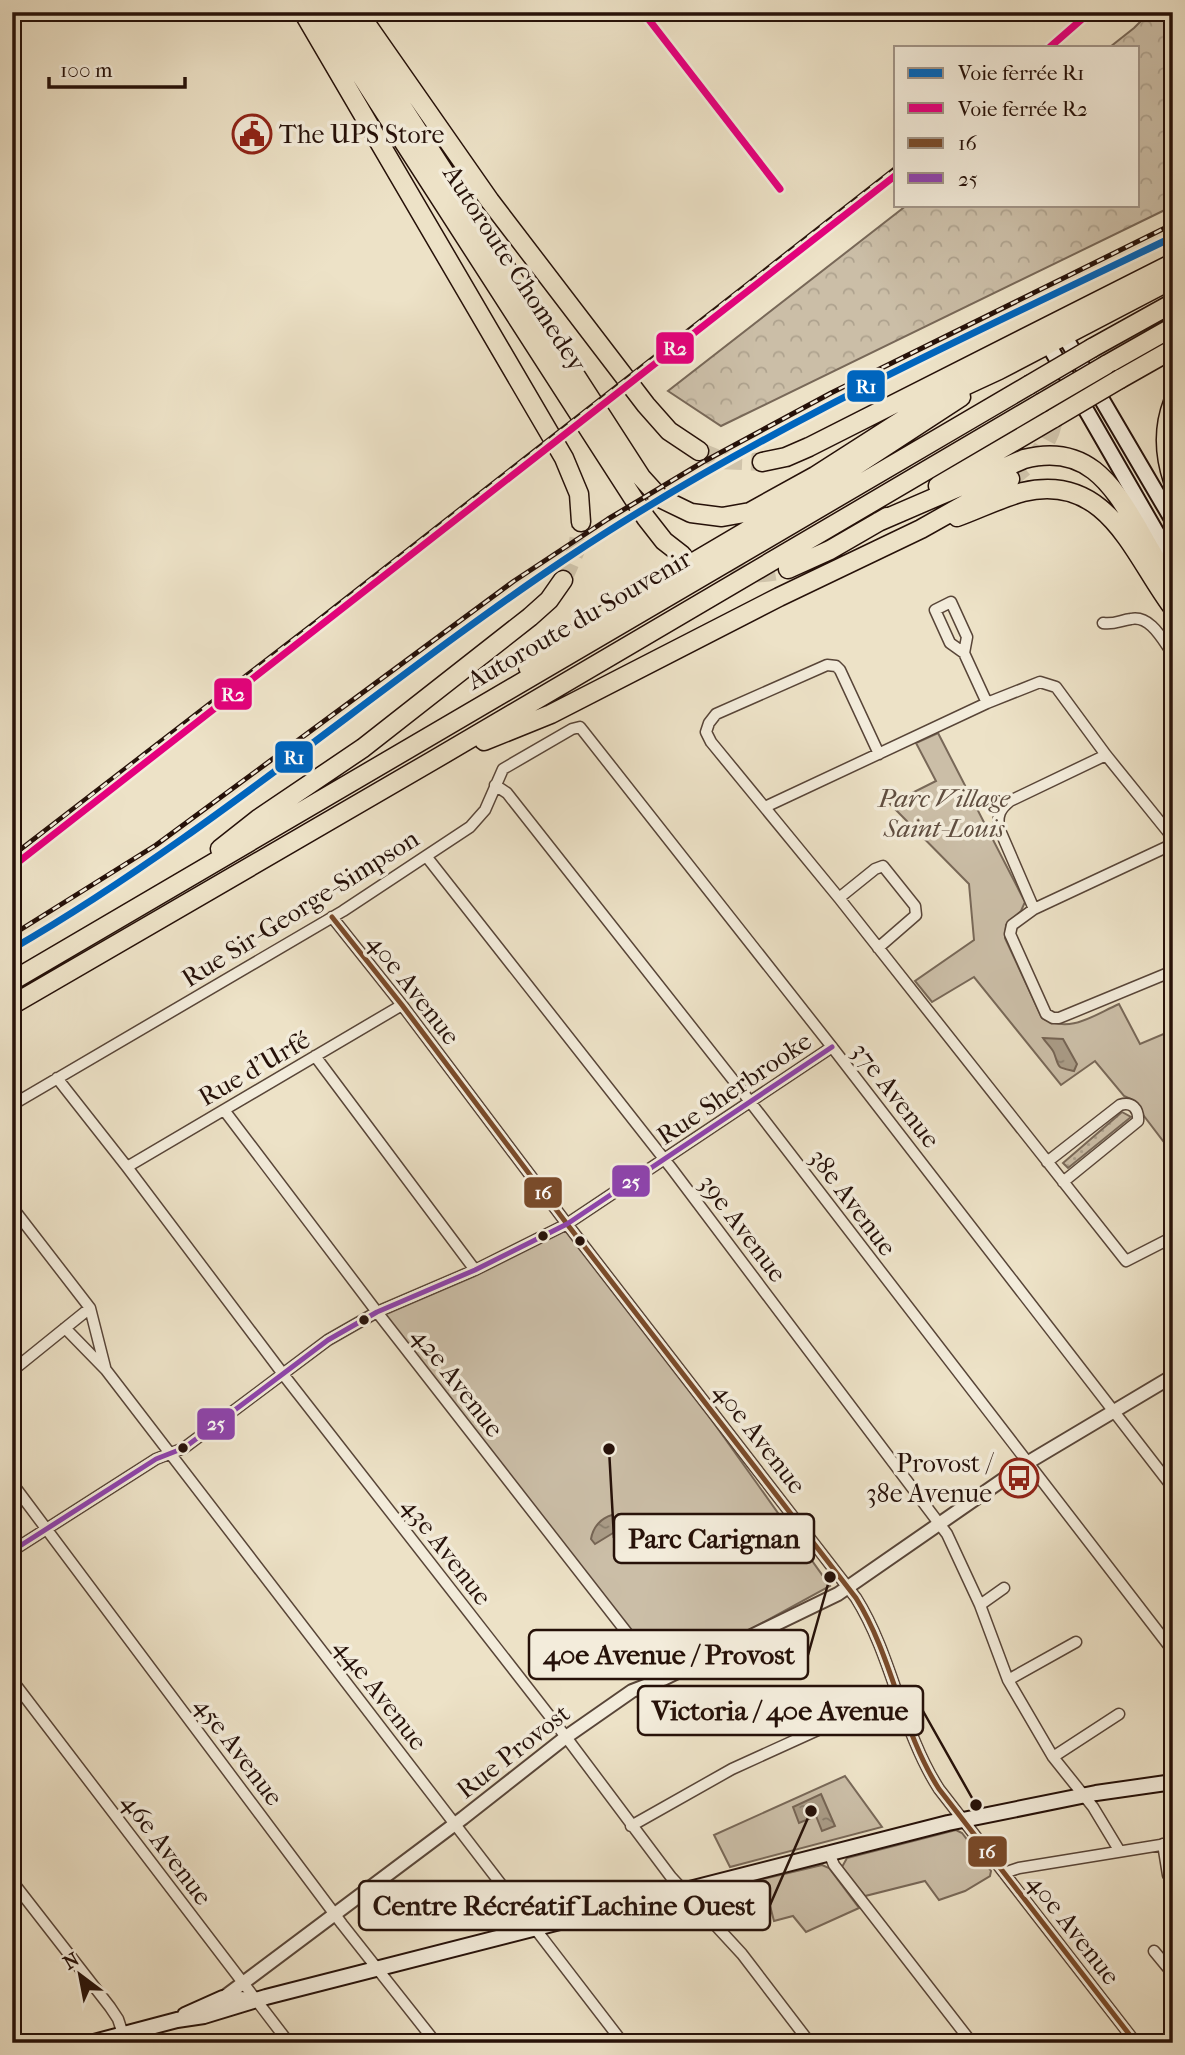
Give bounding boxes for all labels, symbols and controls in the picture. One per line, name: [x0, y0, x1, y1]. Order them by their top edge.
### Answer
scale bar: [49, 46, 186, 90]
legend: [894, 46, 1140, 206]
text: 100 m: [60, 58, 113, 82]
text: Voie ferrée R1: [957, 61, 1085, 85]
text: Voie ferrée R2: [957, 97, 1088, 121]
public building icon: The UPS Store: [231, 113, 273, 155]
place label: The UPS Store: [279, 119, 444, 150]
text: 16: [958, 131, 977, 155]
street label: Autoroute Chomedey: [436, 159, 593, 378]
text: 25: [958, 167, 978, 191]
line badge: R2: [655, 331, 695, 365]
text: R2: [663, 338, 687, 360]
line badge: R1: [846, 369, 886, 403]
text: R1: [856, 376, 876, 398]
street label: Autoroute du Souvenir: [461, 542, 697, 697]
line badge: R2: [213, 677, 253, 711]
text: R2: [221, 684, 245, 706]
line badge: R1: [274, 740, 314, 774]
text: R1: [284, 747, 304, 769]
park label: Parc Village Saint-Louis: [877, 783, 1011, 844]
street label: Rue Sir-George-Simpson: [176, 823, 424, 994]
street label: 40e Avenue: [361, 928, 467, 1051]
street label: Rue d'Urfé: [193, 1024, 316, 1113]
street label: Rue Sherbrooke: [651, 1025, 818, 1152]
street label: 37e Avenue: [845, 1036, 947, 1154]
street label: 38e Avenue: [802, 1143, 903, 1262]
line badge: 25: [611, 1164, 651, 1198]
street label: 39e Avenue: [692, 1168, 793, 1288]
text: 25: [622, 1171, 640, 1193]
line badge: 16: [523, 1176, 563, 1209]
text: 16: [535, 1182, 552, 1204]
unlabelled marker: [536, 1229, 550, 1243]
unlabelled marker: [573, 1234, 587, 1248]
unlabelled marker: [357, 1313, 371, 1327]
street label: 42e Avenue: [405, 1321, 510, 1444]
street label: 40e Avenue: [707, 1377, 813, 1500]
line badge: 25: [196, 1407, 236, 1441]
text: 25: [207, 1413, 225, 1435]
unlabelled marker: [176, 1441, 190, 1455]
place label: Provost / 38e Avenue: [866, 1448, 995, 1509]
bus stop icon: Provost / 38e Avenue: [998, 1457, 1040, 1499]
street label: 43e Avenue: [395, 1491, 498, 1612]
callout: Parc Carignan: [614, 1514, 814, 1563]
text: Parc Carignan: [628, 1522, 801, 1555]
callout: 40e Avenue / Provost: [529, 1630, 808, 1679]
street label: 44e Avenue: [327, 1632, 434, 1756]
text: 40e Avenue / Provost: [542, 1638, 796, 1672]
callout: Victoria / 40e Avenue: [638, 1686, 923, 1735]
street label: 45e Avenue: [188, 1691, 290, 1812]
text: Victoria / 40e Avenue: [651, 1694, 909, 1728]
street label: Rue Provost: [450, 1697, 577, 1805]
street label: 46e Avenue: [115, 1787, 219, 1911]
line badge: 16: [967, 1835, 1008, 1868]
text: 16: [979, 1841, 996, 1863]
street label: 40e Avenue: [1021, 1868, 1127, 1991]
callout: Centre Récréatif Lachine Ouest: [359, 1881, 770, 1930]
text: Centre Récréatif Lachine Ouest: [373, 1889, 756, 1922]
north arrow: [46, 1940, 116, 2010]
text: N: [60, 1948, 84, 1975]

